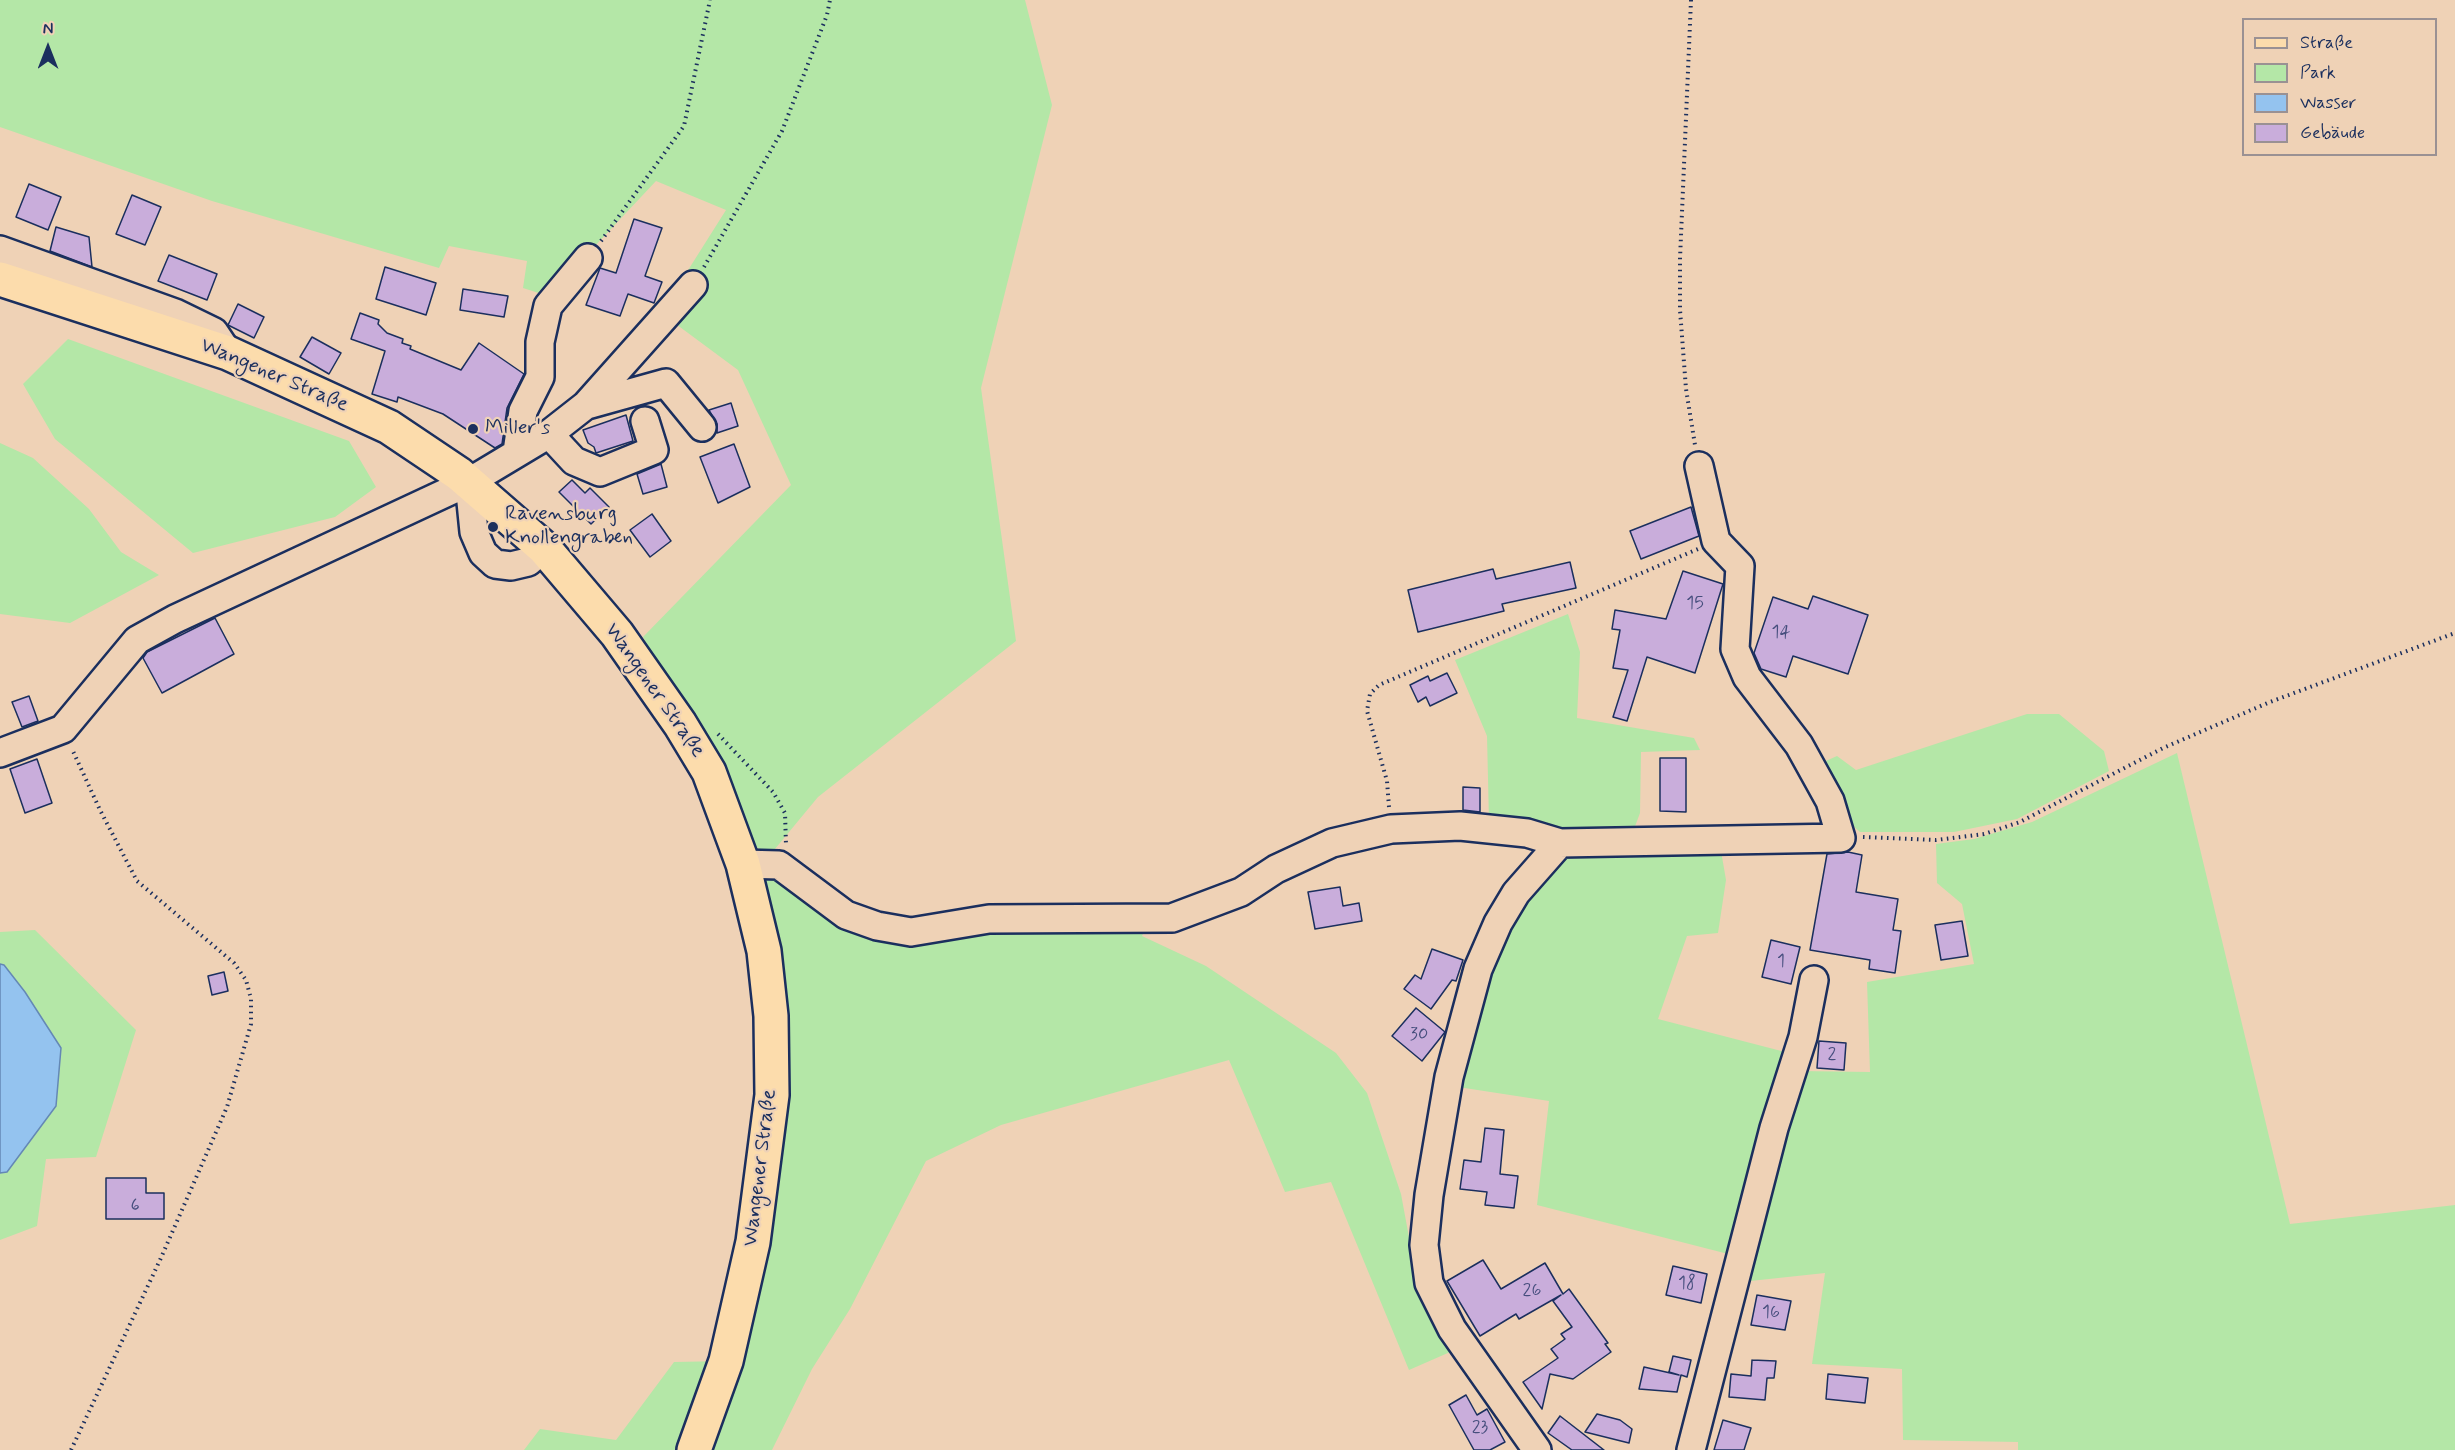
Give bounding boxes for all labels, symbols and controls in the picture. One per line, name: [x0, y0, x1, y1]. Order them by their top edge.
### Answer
north arrow: [18, 18, 78, 78]
legend: [2242, 18, 2437, 156]
text: N: [43, 19, 53, 40]
text: Straße: [2300, 31, 2353, 55]
text: Park: [2300, 61, 2336, 85]
text: Wasser: [2300, 91, 2356, 115]
text: Gebäude: [2300, 121, 2365, 145]
street label: Wangener Straße: [196, 334, 352, 418]
place label: Miller's: [485, 416, 550, 442]
marker: Miller's: [466, 422, 480, 436]
place label: Ravensburg Knollengraben: [505, 502, 633, 552]
marker: Ravensburg Knollengraben: [486, 520, 500, 534]
house number: 15: [1686, 593, 1704, 615]
street label: Wangener Straße: [598, 619, 710, 763]
house number: 14: [1772, 622, 1790, 644]
house number: 1: [1777, 951, 1785, 973]
house number: 30: [1410, 1024, 1428, 1046]
house number: 2: [1828, 1044, 1836, 1066]
street label: Wangener Straße: [739, 1088, 783, 1248]
house number: 6: [130, 1195, 140, 1217]
house number: 18: [1678, 1273, 1696, 1295]
house number: 26: [1523, 1280, 1541, 1302]
house number: 16: [1762, 1302, 1780, 1324]
house number: 23: [1472, 1417, 1488, 1439]

